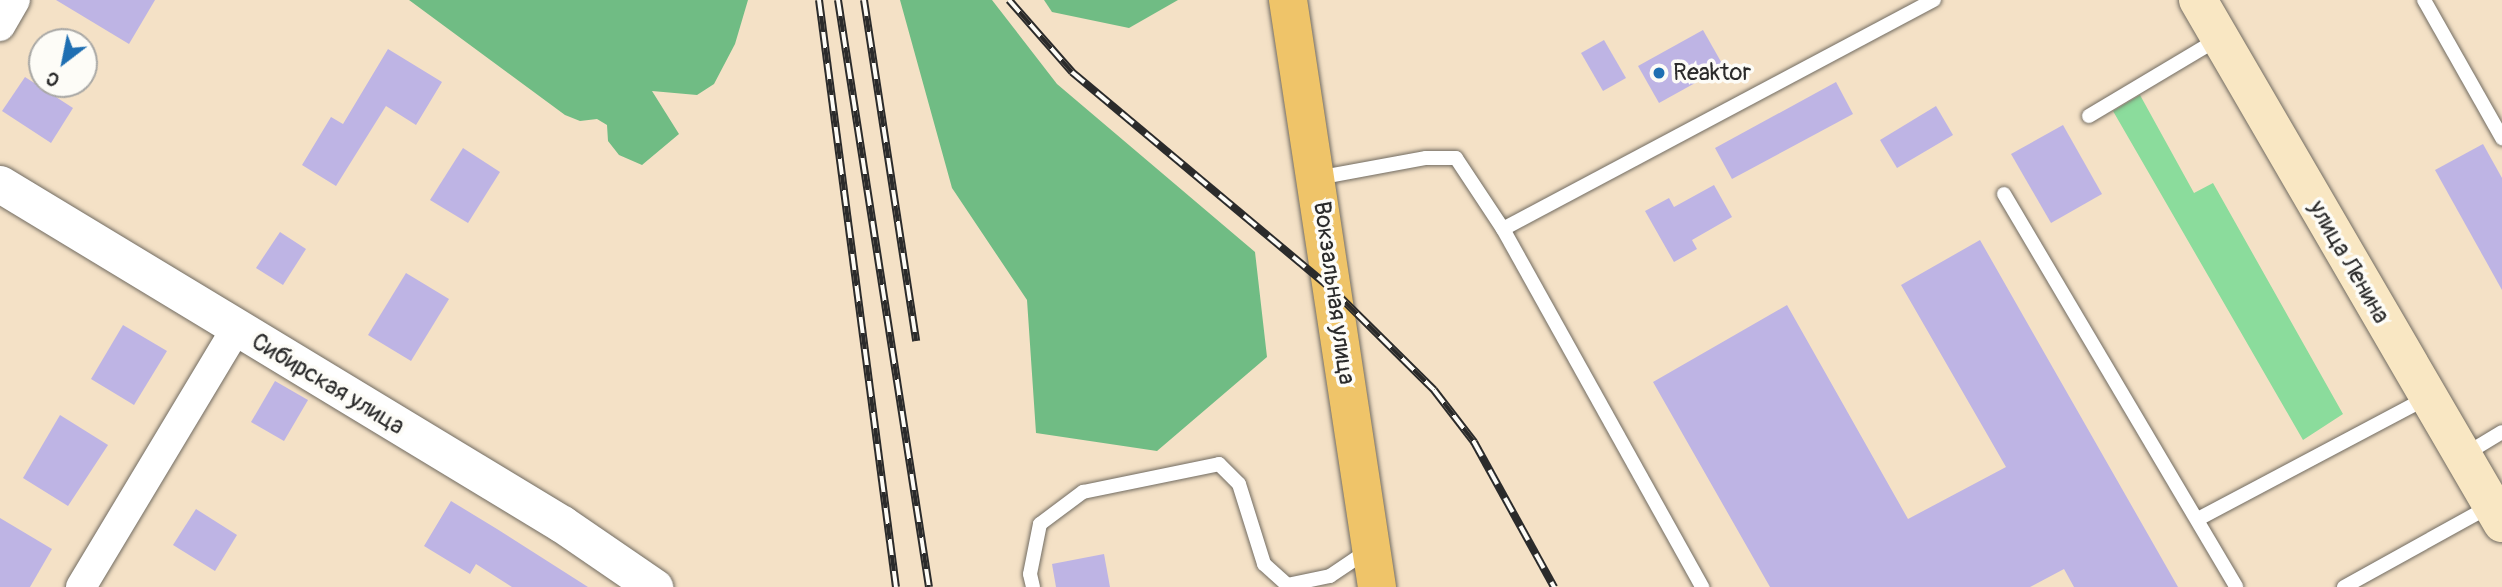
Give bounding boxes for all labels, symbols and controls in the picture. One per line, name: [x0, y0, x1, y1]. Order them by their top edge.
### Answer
north arrow: [28, 28, 98, 98]
place label: Reaktor: [1673, 59, 1751, 87]
marker: Reaktor: [1651, 65, 1667, 81]
text: С: [42, 66, 64, 92]
street label: улица Ленина: [2302, 195, 2396, 329]
street label: Вокзальная улица: [1307, 200, 1361, 386]
street label: Сибирская улица: [246, 327, 410, 441]

